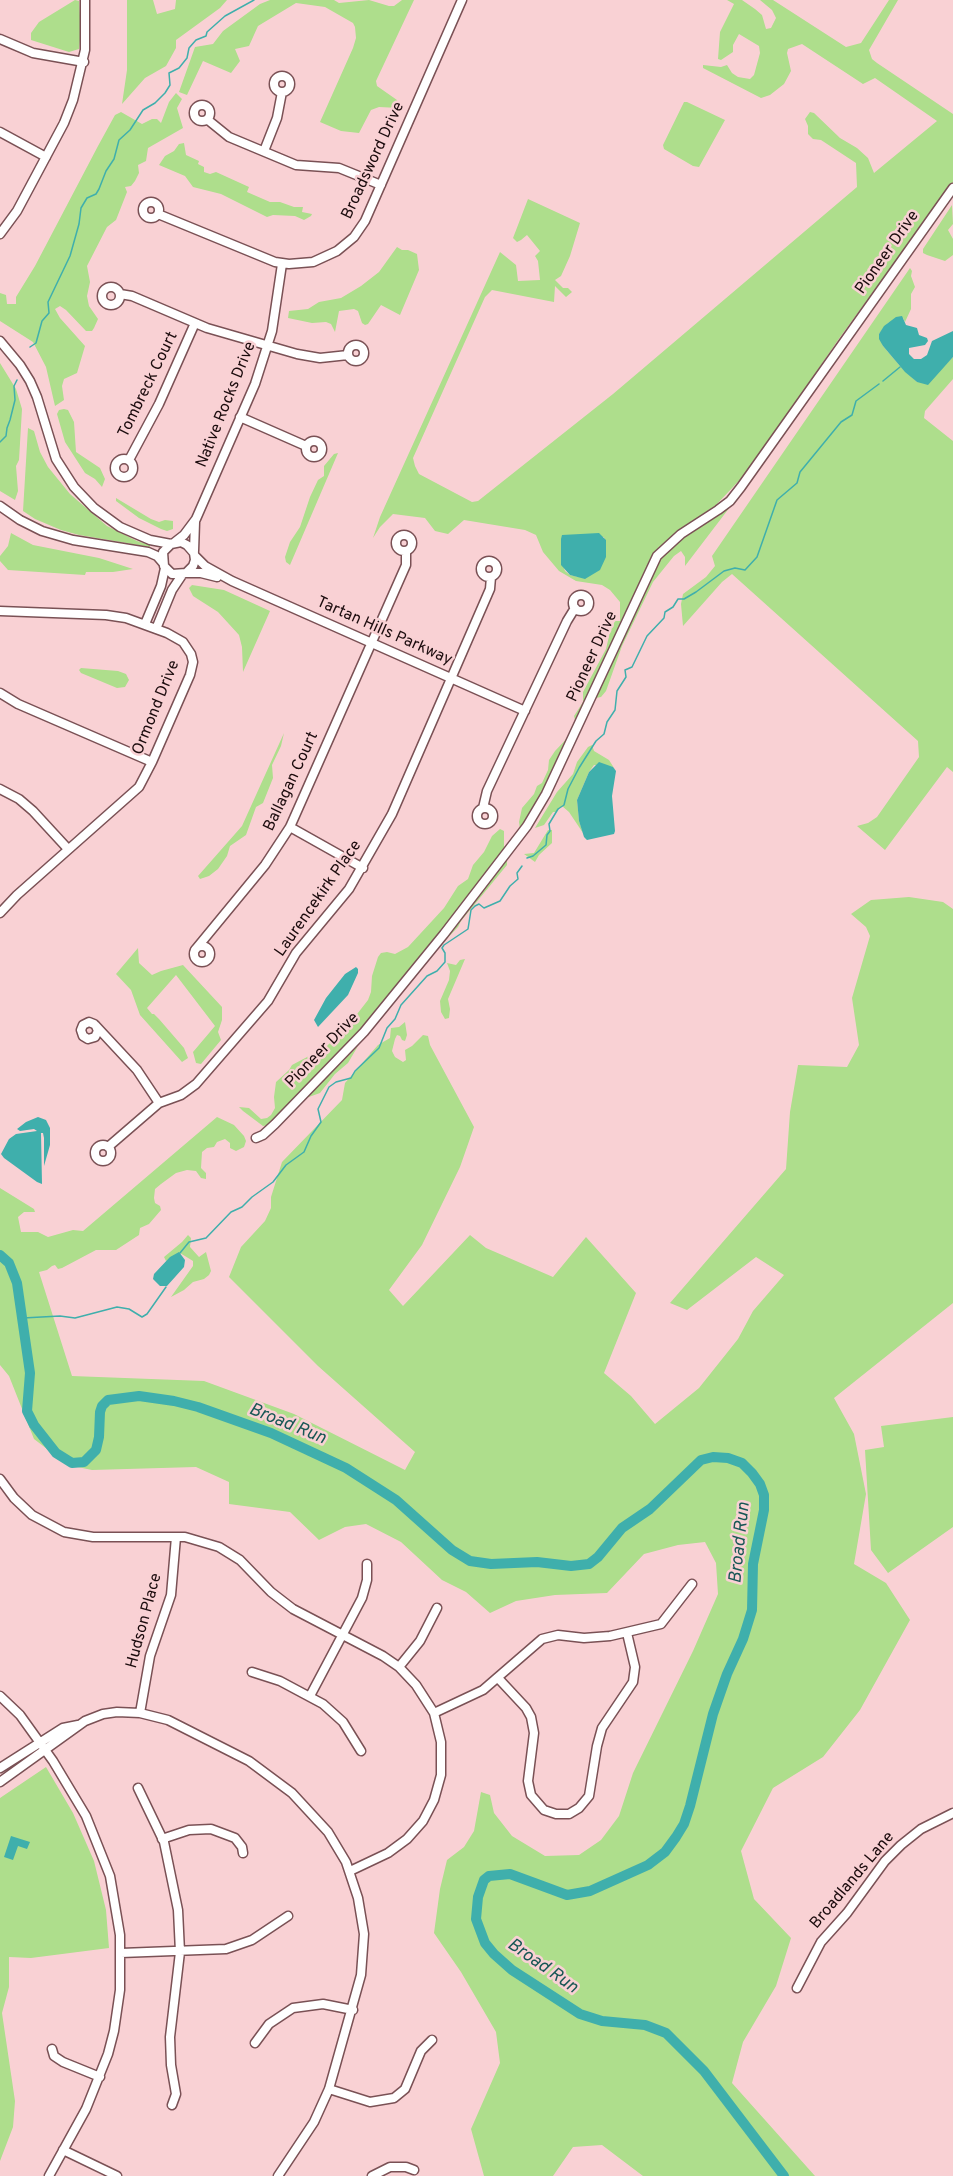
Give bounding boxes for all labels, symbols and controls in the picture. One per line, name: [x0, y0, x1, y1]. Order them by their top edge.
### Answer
street label: Broadsword Drive: [338, 99, 410, 223]
street label: Pioneer Drive: [852, 207, 924, 299]
street label: Tombreck Court: [115, 329, 183, 441]
street label: Native Rocks Drive: [193, 339, 261, 471]
street label: Tartan Hills Parkway: [313, 593, 455, 671]
street label: Pioneer Drive: [564, 609, 622, 705]
street label: Ormond Drive: [129, 658, 185, 758]
street label: Ballagan Court: [261, 729, 323, 835]
street label: Laurencekirk Place: [272, 837, 366, 961]
street label: Pioneer Drive: [282, 1009, 364, 1093]
water label: Broad Run: [245, 1400, 329, 1450]
water label: Broad Run: [726, 1501, 756, 1585]
street label: Hudson Place: [123, 1571, 167, 1671]
street label: Broadlands Lane: [807, 1829, 899, 1933]
water label: Broad Run: [502, 1935, 582, 1999]

